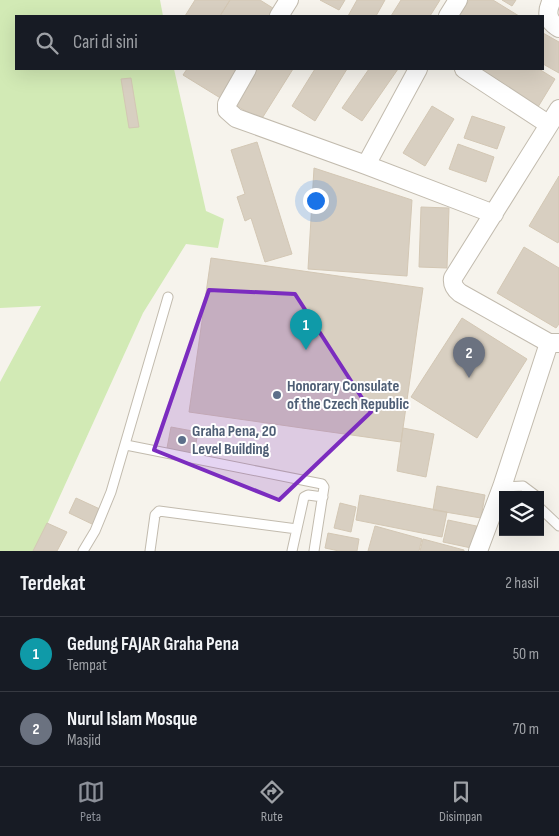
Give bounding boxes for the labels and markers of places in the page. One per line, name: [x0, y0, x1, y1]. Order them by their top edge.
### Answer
pin: 1: [290, 309, 322, 350]
pin: 2: [453, 337, 485, 378]
place label: Honorary Consulate of the Czech Republic: [287, 377, 409, 414]
marker: Honorary Consulate of the Czech Republic: [271, 389, 283, 401]
place label: Graha Pena, 20 Level Building: [192, 422, 276, 459]
marker: Graha Pena, 20 Level Building: [176, 434, 188, 446]

